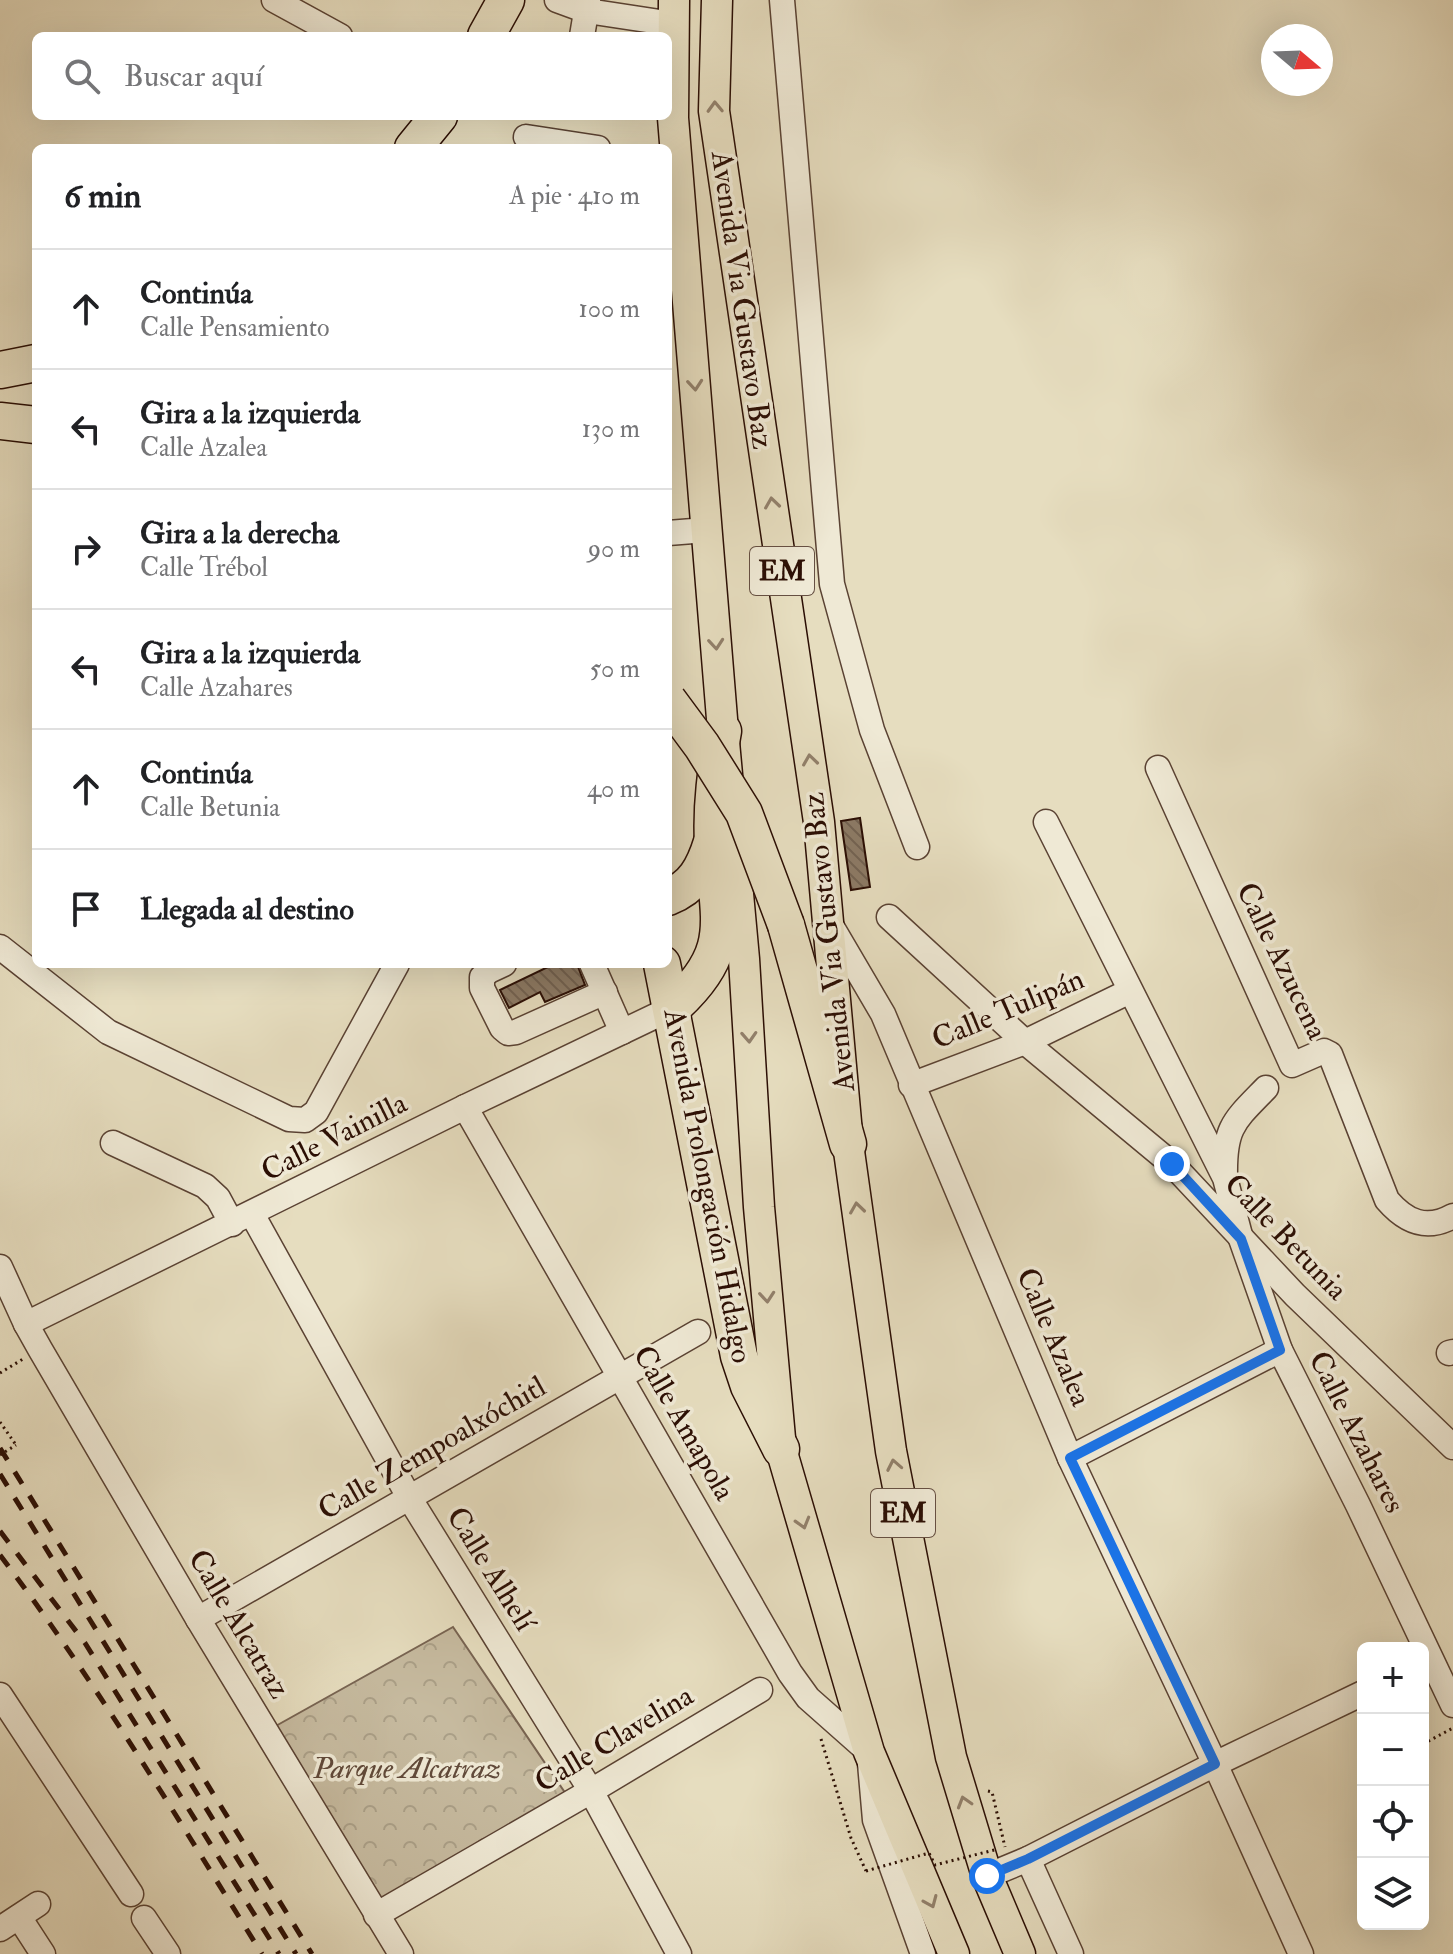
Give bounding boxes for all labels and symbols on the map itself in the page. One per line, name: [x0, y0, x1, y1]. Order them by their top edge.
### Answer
north arrow: [1261, 24, 1333, 96]
one-way arrow: [706, 100, 723, 113]
street label: Avenida Via Gustavo Baz: [703, 148, 781, 451]
one-way arrow: [686, 379, 703, 392]
one-way arrow: [764, 496, 781, 510]
road number: EM: [750, 547, 814, 595]
one-way arrow: [707, 638, 724, 651]
one-way arrow: [802, 753, 819, 767]
street label: Avenida Via Gustavo Baz: [795, 791, 863, 1094]
street label: Calle Azucena: [1228, 877, 1336, 1046]
street label: Calle Tulipán: [926, 960, 1090, 1058]
street label: Avenida Prolongación Hidalgo: [655, 1005, 761, 1366]
one-way arrow: [740, 1031, 757, 1044]
street label: Calle Vainilla: [255, 1084, 414, 1189]
route end: [1154, 1146, 1190, 1182]
street label: Calle Betunia: [1217, 1166, 1356, 1308]
one-way arrow: [849, 1201, 866, 1215]
street label: Calle Azalea: [1008, 1262, 1100, 1412]
one-way arrow: [758, 1291, 775, 1304]
street label: Calle Amapola: [625, 1339, 743, 1507]
street label: Calle Azahares: [1301, 1345, 1413, 1519]
street label: Calle Zempoalxóchitl: [312, 1368, 553, 1528]
one-way arrow: [886, 1458, 903, 1472]
road number: EM: [871, 1489, 935, 1537]
street label: Calle Alhelí: [438, 1500, 545, 1639]
one-way arrow: [793, 1516, 810, 1530]
street label: Calle Alcatraz: [180, 1543, 298, 1705]
street label: Calle Clavelina: [528, 1677, 701, 1801]
park label: Parque Alcatraz: [312, 1750, 501, 1787]
one-way arrow: [957, 1795, 973, 1809]
route start: [969, 1858, 1005, 1894]
one-way arrow: [921, 1894, 937, 1908]

